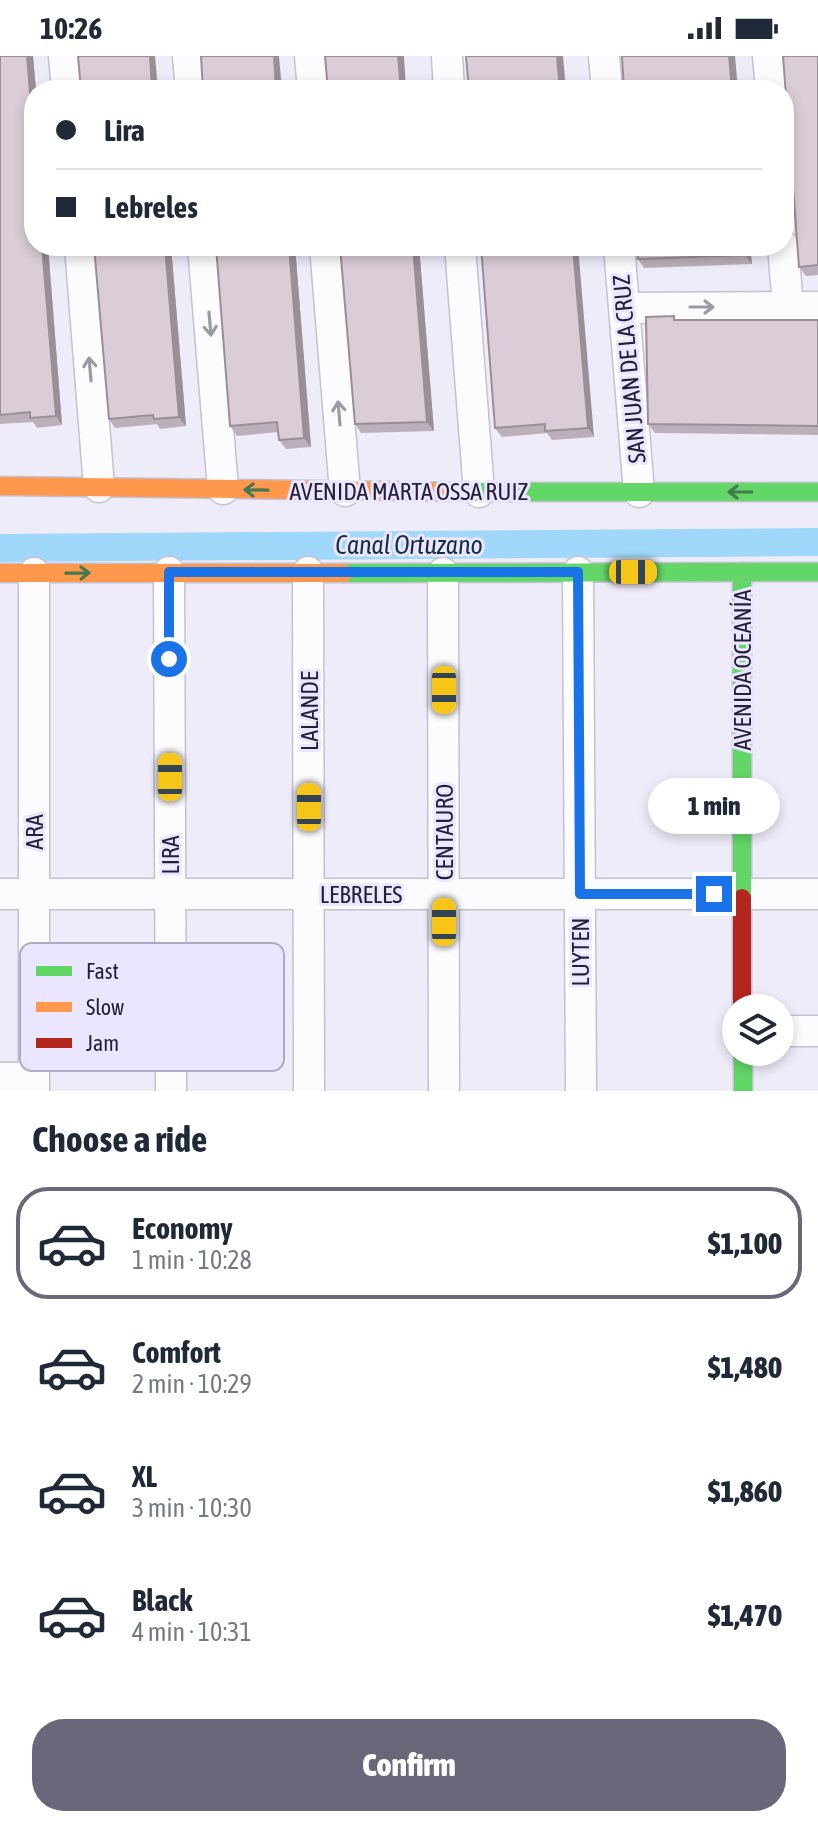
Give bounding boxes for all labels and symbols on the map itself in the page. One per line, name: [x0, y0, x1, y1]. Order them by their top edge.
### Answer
street label: SAN JUAN DE LA CRUZ: [607, 273, 651, 465]
one-way arrow: [688, 299, 715, 315]
one-way arrow: [203, 310, 218, 337]
one-way arrow: [82, 357, 97, 383]
one-way arrow: [331, 400, 346, 427]
street label: AVENIDA MARTA OSSA RUIZ: [290, 478, 529, 505]
one-way arrow: [243, 482, 270, 497]
one-way arrow: [727, 484, 754, 500]
water label: Canal Ortuzano: [335, 530, 483, 560]
car: [609, 560, 657, 584]
one-way arrow: [64, 565, 91, 580]
street label: AVENIDA OCEANÍA: [729, 589, 756, 750]
route start: [151, 641, 187, 677]
car: [432, 666, 456, 714]
street label: LALANDE: [296, 671, 323, 751]
car: [158, 753, 182, 801]
callout: 1 min: [648, 778, 780, 834]
car: [297, 783, 321, 831]
street label: CENTAURO: [431, 784, 458, 880]
street label: ARA: [21, 814, 48, 850]
street label: LIRA: [157, 835, 184, 875]
route end: [696, 876, 732, 912]
street label: LEBRELES: [320, 881, 402, 908]
car: [432, 898, 456, 946]
street label: LUYTEN: [567, 917, 594, 987]
legend: [20, 943, 284, 1071]
text: Fast: [86, 958, 119, 984]
text: Slow: [86, 994, 124, 1020]
text: Jam: [86, 1030, 119, 1056]

